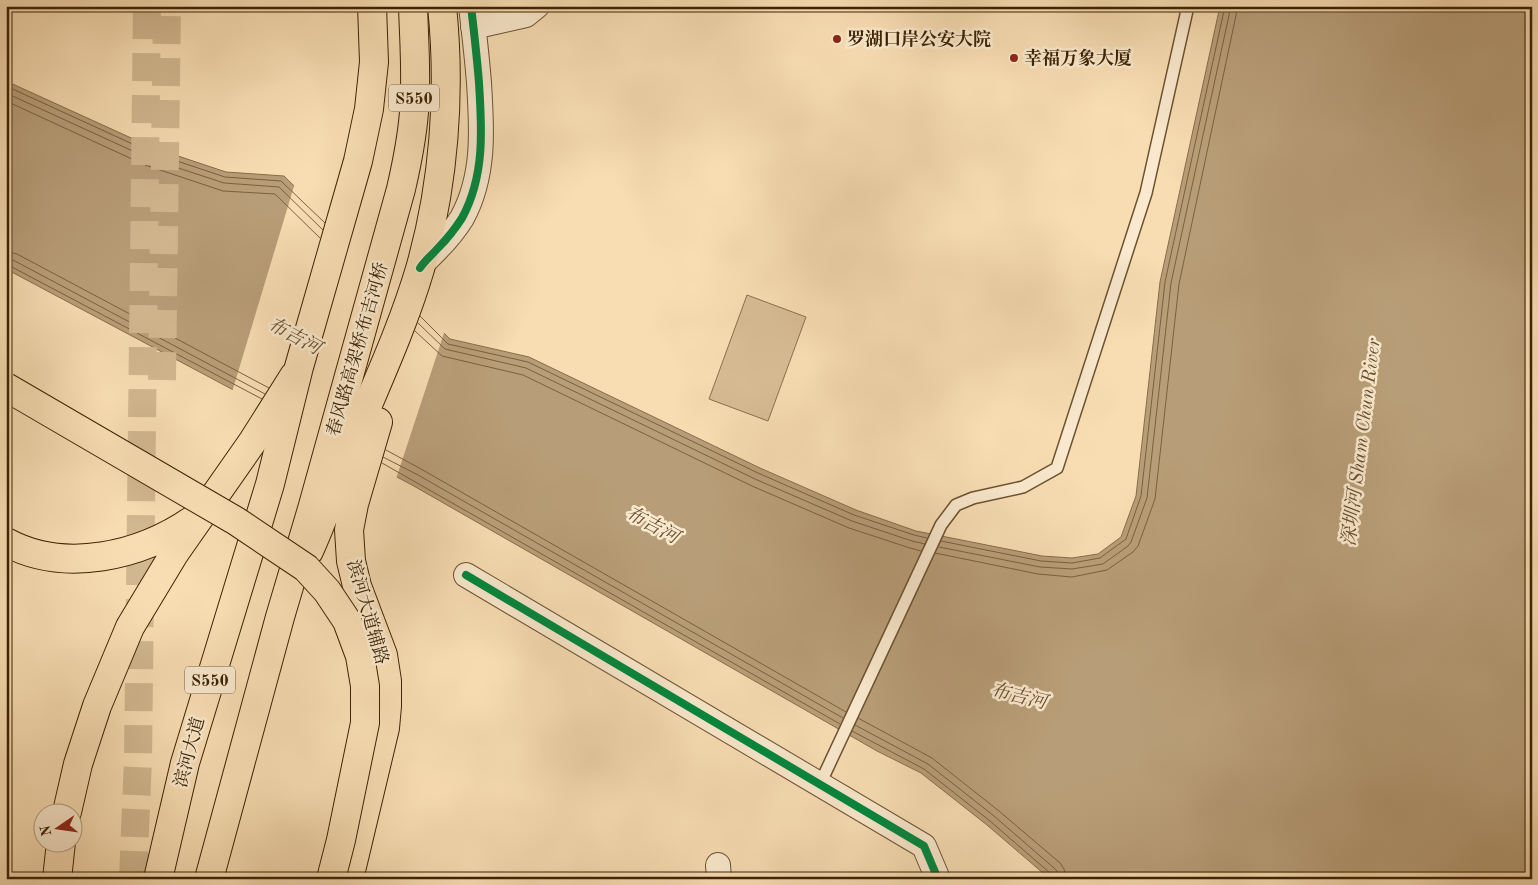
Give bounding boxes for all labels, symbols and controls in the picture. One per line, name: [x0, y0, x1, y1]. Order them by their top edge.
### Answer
place label: 罗湖口岸公安大院: [847, 29, 991, 49]
marker: 罗湖口岸公安大院: [831, 33, 843, 45]
place label: 幸福万象大厦: [1024, 48, 1132, 68]
marker: 幸福万象大厦: [1008, 52, 1020, 64]
road number: S550: [389, 85, 439, 112]
street label: 春风路高架桥布吉河桥: [323, 260, 391, 438]
water label: 布吉河: [264, 314, 327, 360]
water label: 深圳河 Sham Chun River: [1338, 336, 1385, 547]
water label: 布吉河: [622, 503, 685, 549]
street label: 滨河大道辅路: [344, 557, 392, 667]
road number: S550: [185, 666, 235, 694]
water label: 布吉河: [988, 679, 1052, 714]
street label: 滨河大道: [170, 715, 208, 789]
north arrow: [32, 802, 82, 852]
text: N: [38, 824, 54, 837]

